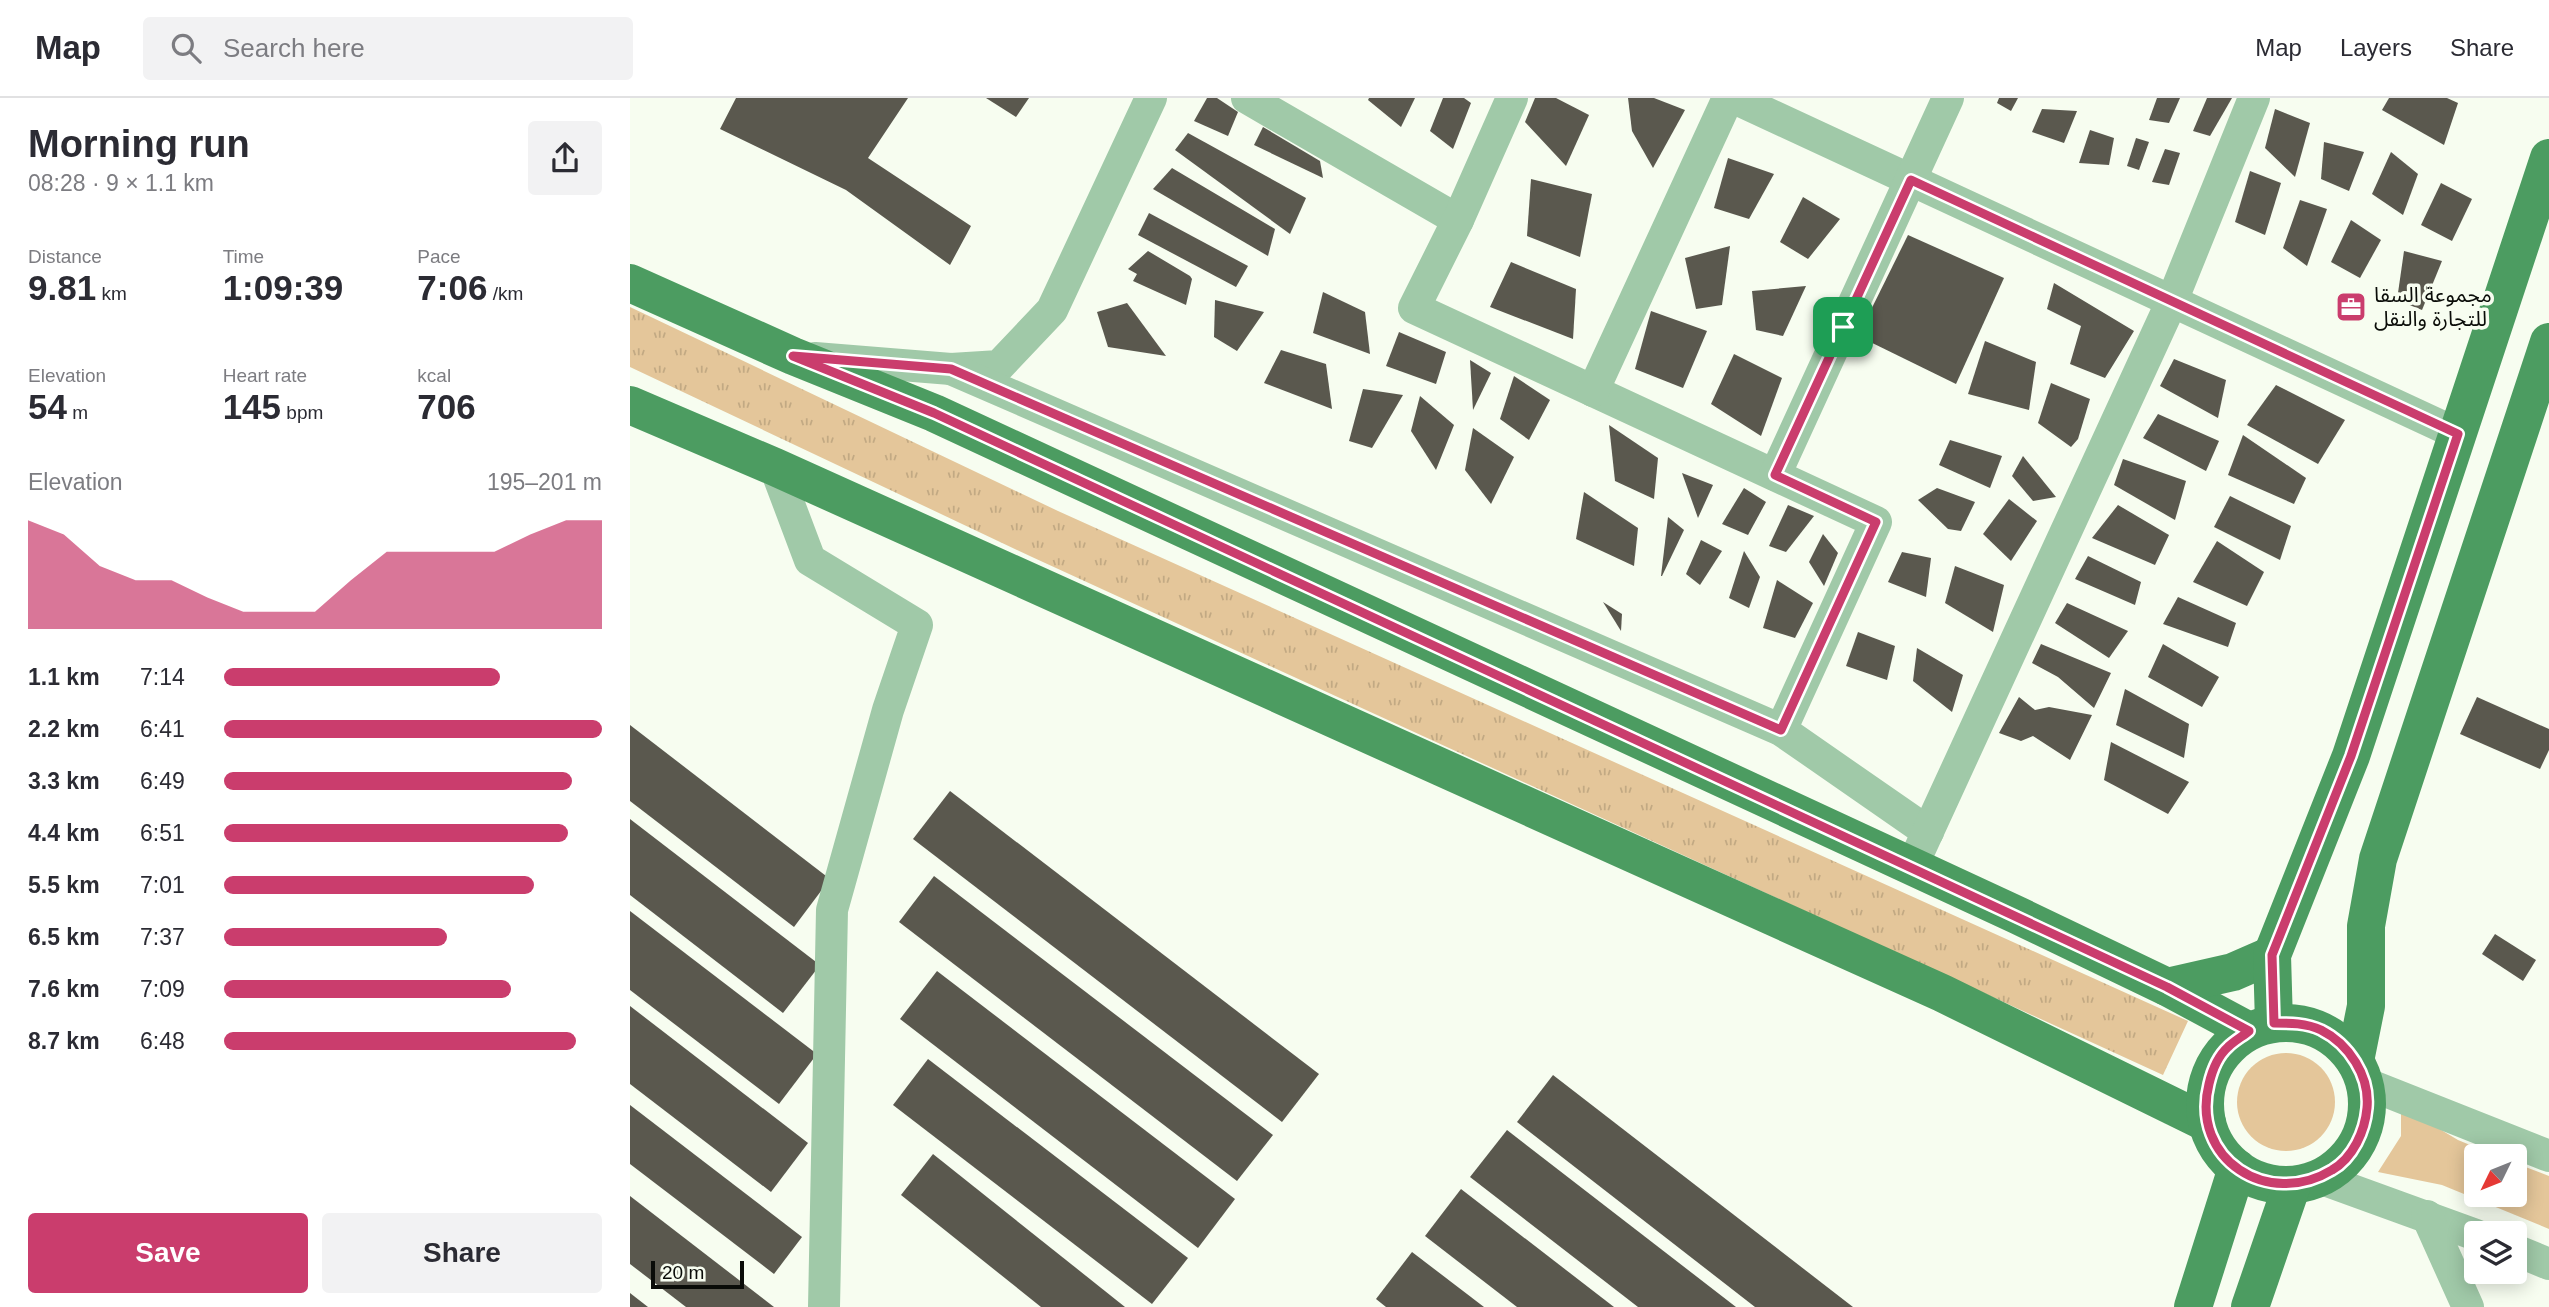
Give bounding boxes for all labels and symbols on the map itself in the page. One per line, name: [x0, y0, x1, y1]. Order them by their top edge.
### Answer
place label: مجموعة السقا للتجارة والنقل: [2374, 283, 2492, 331]
office icon: مجموعة السقا للتجارة والنقل: [2334, 290, 2368, 324]
pin: [1813, 297, 1873, 357]
north arrow: [2464, 1144, 2527, 1208]
scale bar: [651, 1258, 744, 1290]

